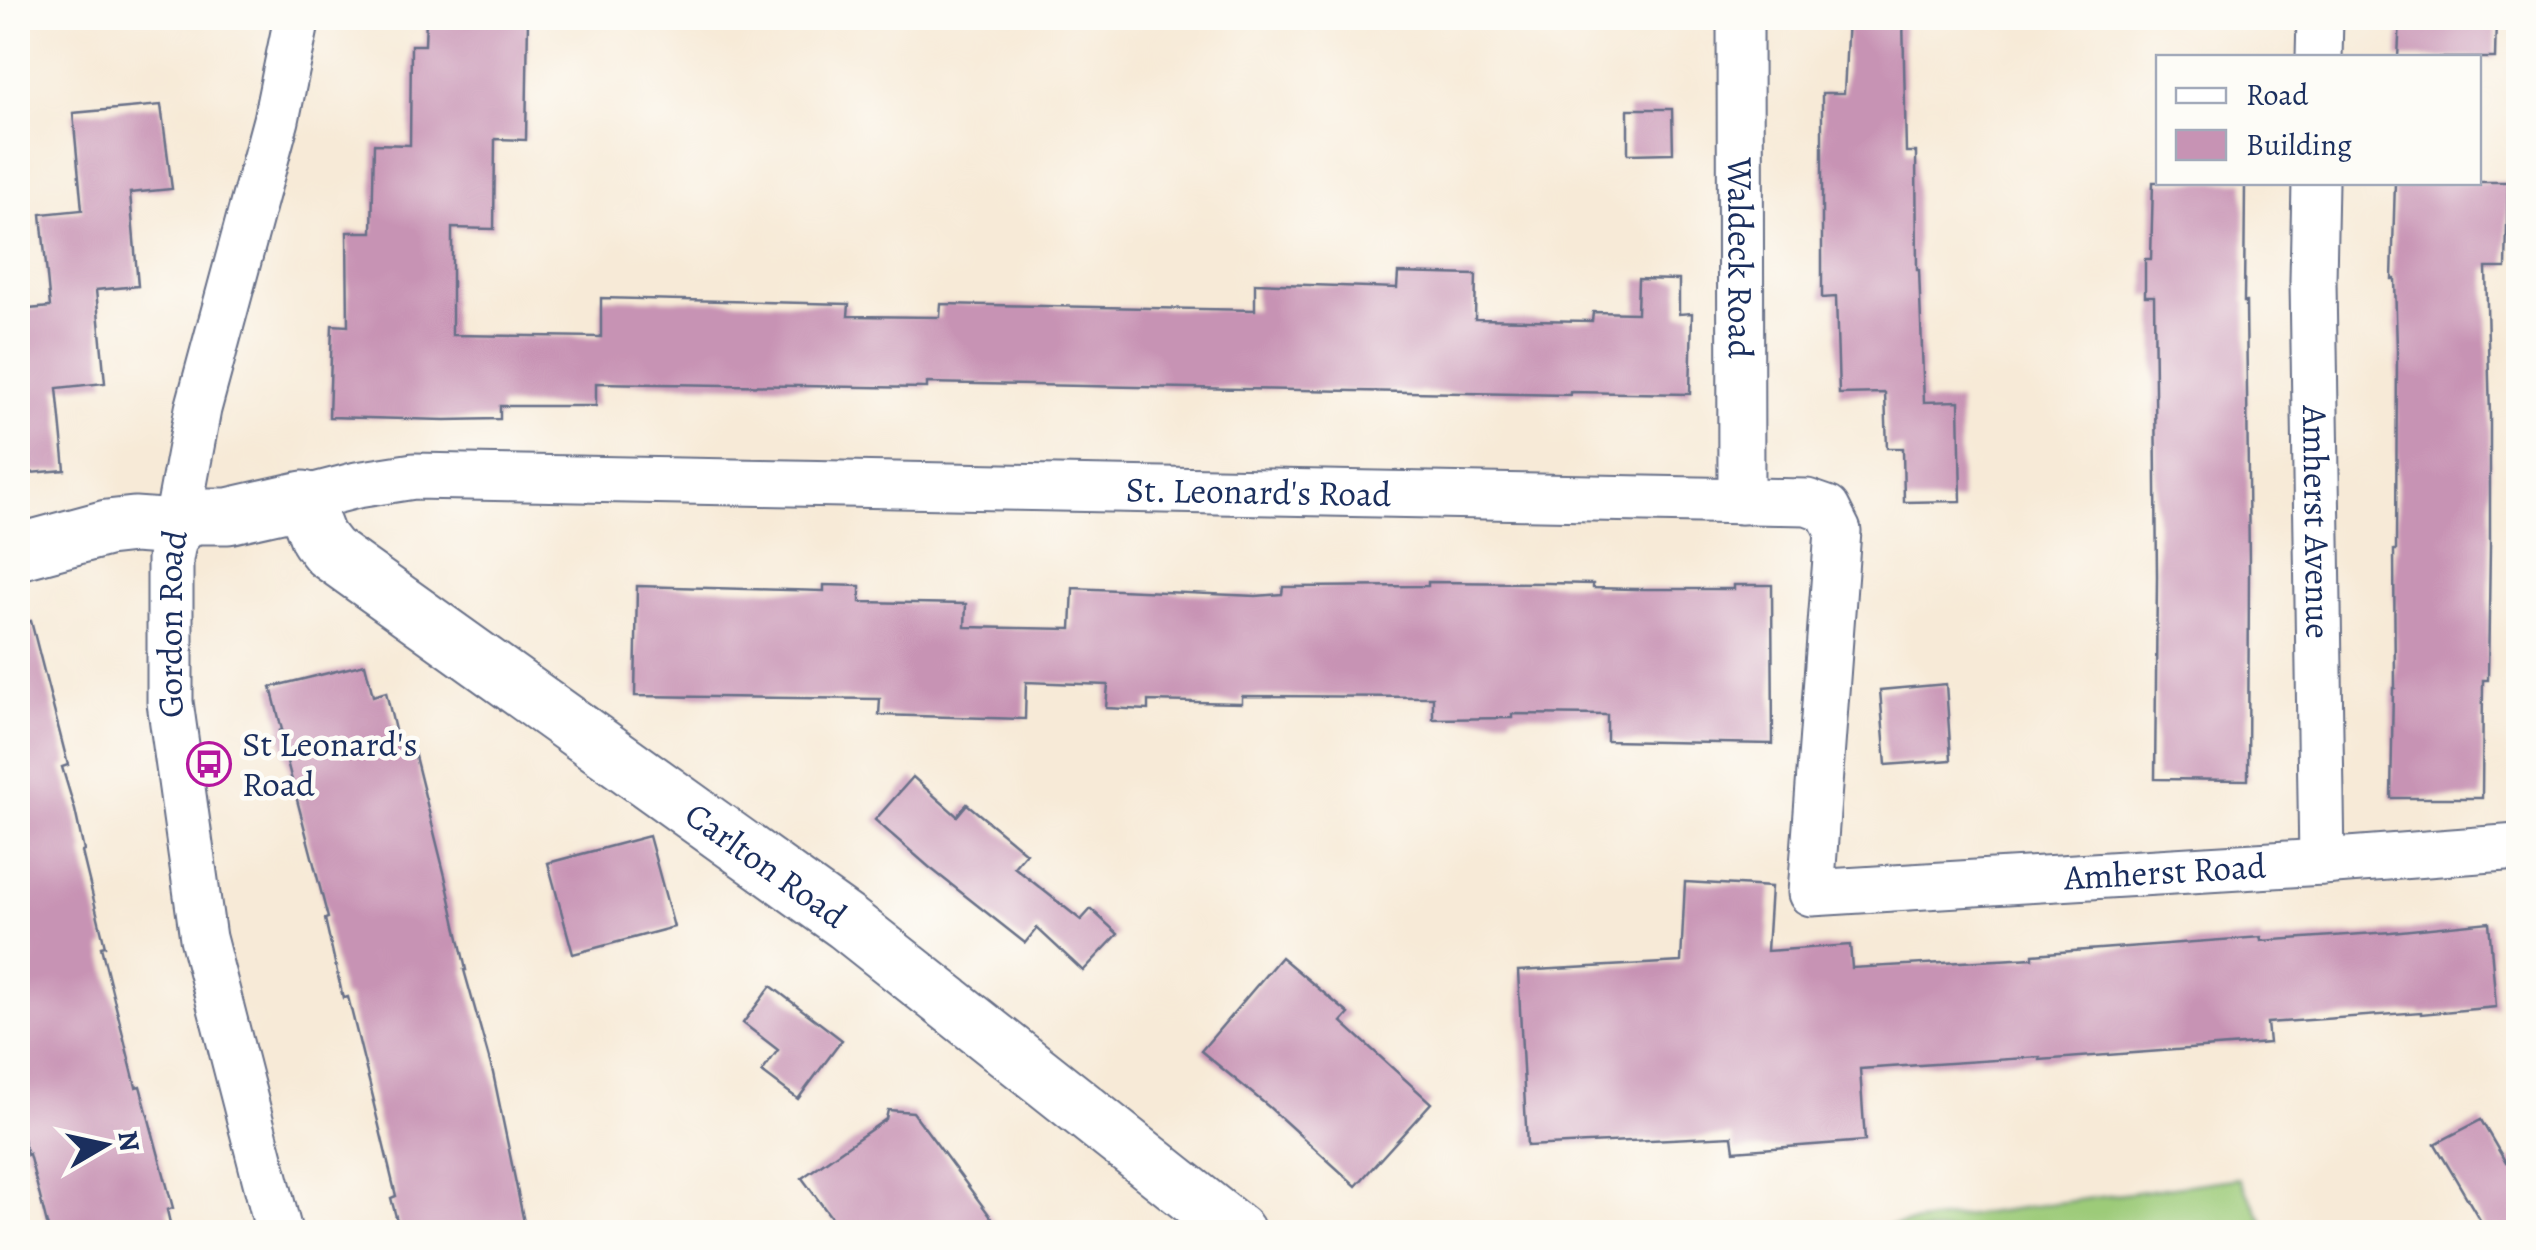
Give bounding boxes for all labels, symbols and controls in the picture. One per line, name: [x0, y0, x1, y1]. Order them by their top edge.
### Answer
legend: [2156, 55, 2481, 185]
text: Road: [2246, 75, 2309, 115]
text: Building: [2246, 125, 2352, 165]
street label: Waldeck Road: [1716, 156, 1765, 359]
street label: Amherst Avenue: [2291, 404, 2343, 639]
street label: St. Leonard's Road: [1125, 465, 1392, 518]
street label: Gordon Road: [145, 526, 199, 721]
place label: St Leonard's Road: [242, 720, 417, 808]
bus stop icon: St Leonard's Road: [186, 741, 232, 787]
street label: Carlton Road: [676, 791, 857, 939]
street label: Amherst Road: [2061, 841, 2267, 902]
north arrow: [55, 1095, 155, 1195]
text: N: [108, 1128, 149, 1154]

